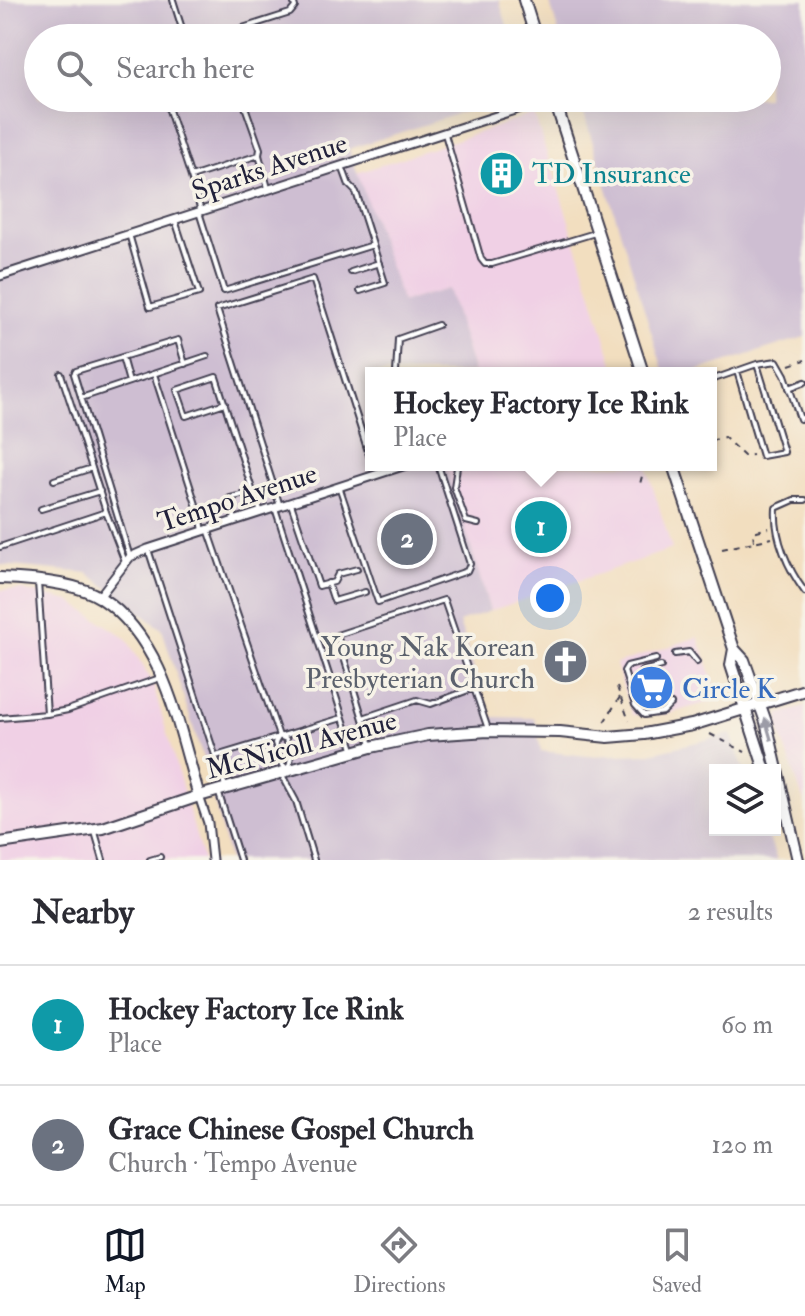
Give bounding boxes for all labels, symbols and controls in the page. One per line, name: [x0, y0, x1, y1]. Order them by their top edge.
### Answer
search box: [24, 24, 781, 112]
icon: search: [52, 46, 96, 90]
text: Search here: [116, 50, 255, 87]
street label: Sparks Avenue: [187, 126, 352, 209]
building icon: TD Insurance: [477, 149, 525, 197]
place label: TD Insurance: [532, 157, 691, 192]
popup: [365, 367, 717, 471]
text: Hockey Factory Ice Rink: [393, 385, 689, 422]
text: Place: [393, 422, 447, 454]
street label: Tempo Avenue: [154, 456, 322, 541]
pin: 1: [515, 497, 567, 557]
pin: 2: [381, 509, 433, 569]
your location: [530, 578, 570, 618]
place label: Young Nak Korean Presbyterian Church: [305, 630, 535, 697]
church icon: Young Nak Korean Presbyterian Church: [542, 638, 590, 686]
supermarket icon: Circle K: [627, 664, 675, 712]
place label: Circle K: [682, 672, 776, 707]
street label: McNicoll Avenue: [202, 703, 401, 788]
one-way arrow: [761, 717, 774, 741]
map controls: [709, 764, 781, 836]
button: layers: [709, 764, 781, 836]
text: Nearby: [32, 891, 134, 934]
text: 2 results: [688, 896, 773, 928]
text: Hockey Factory Ice Rink: [108, 991, 404, 1028]
text: 1: [53, 1009, 63, 1041]
text: 60 m: [721, 1009, 773, 1041]
text: Place: [108, 1028, 162, 1060]
text: Grace Chinese Gospel Church: [108, 1111, 474, 1148]
text: 2: [51, 1129, 65, 1161]
text: 120 m: [712, 1129, 773, 1161]
text: Church · Tempo Avenue: [108, 1148, 357, 1180]
tab: Map: [103, 1223, 147, 1299]
tab: Directions: [353, 1223, 446, 1299]
tab: Saved: [652, 1223, 702, 1299]

